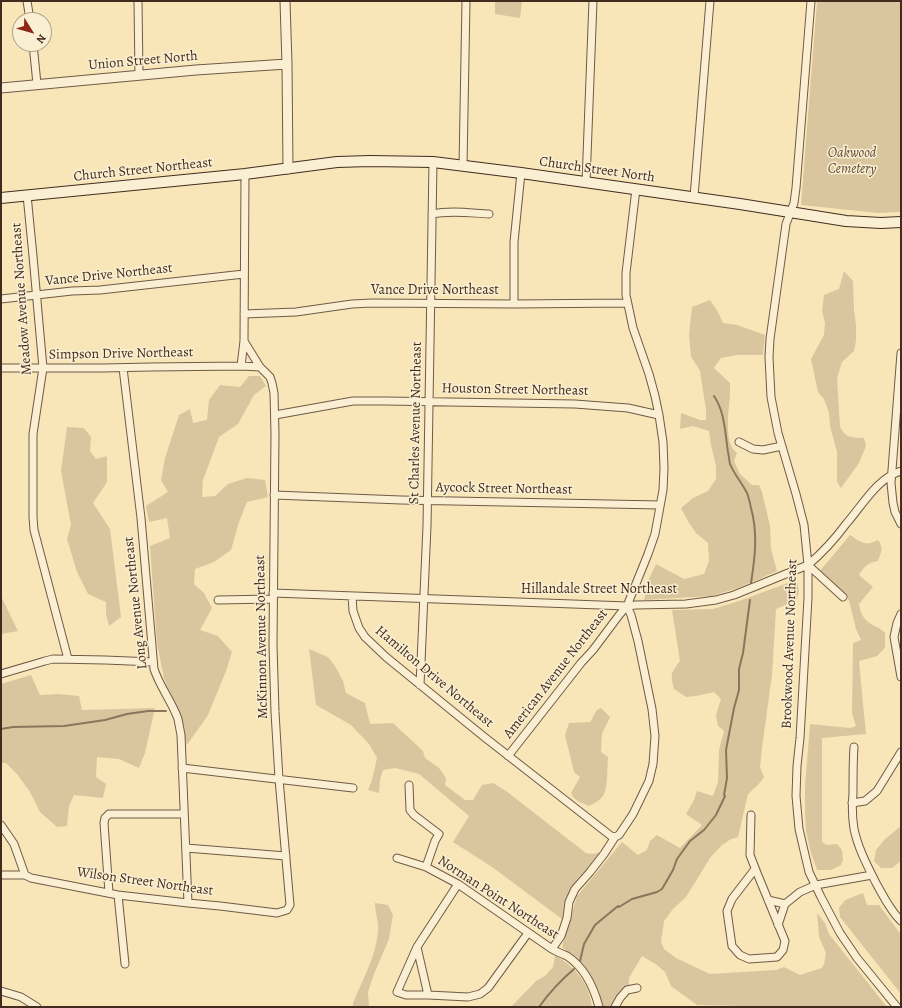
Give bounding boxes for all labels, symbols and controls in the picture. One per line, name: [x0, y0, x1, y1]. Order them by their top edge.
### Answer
north arrow: [12, 12, 52, 52]
text: N: [33, 31, 50, 47]
street label: Union Street North: [88, 48, 198, 74]
park label: Oakwood Cemetery: [828, 146, 876, 178]
street label: Church Street Northeast: [73, 154, 213, 186]
street label: Church Street North: [538, 154, 656, 186]
street label: Meadow Avenue Northeast: [8, 222, 36, 376]
street label: Vance Drive Northeast: [45, 260, 173, 290]
street label: Vance Drive Northeast: [371, 283, 499, 299]
street label: St Charles Avenue Northeast: [406, 341, 426, 505]
street label: Simpson Drive Northeast: [48, 344, 194, 364]
street label: Houston Street Northeast: [441, 380, 589, 400]
street label: Aycock Street Northeast: [435, 479, 573, 499]
street label: Long Avenue Northeast: [121, 536, 151, 670]
street label: McKinnon Avenue Northeast: [252, 555, 272, 719]
street label: Brookwood Avenue Northeast: [779, 559, 801, 729]
street label: Hillandale Street Northeast: [521, 582, 677, 598]
street label: American Avenue Northeast: [500, 606, 612, 742]
street label: Hamilton Drive Northeast: [371, 623, 497, 731]
street label: Norman Point Northeast: [434, 853, 562, 943]
street label: Wilson Street Northeast: [76, 864, 214, 900]

